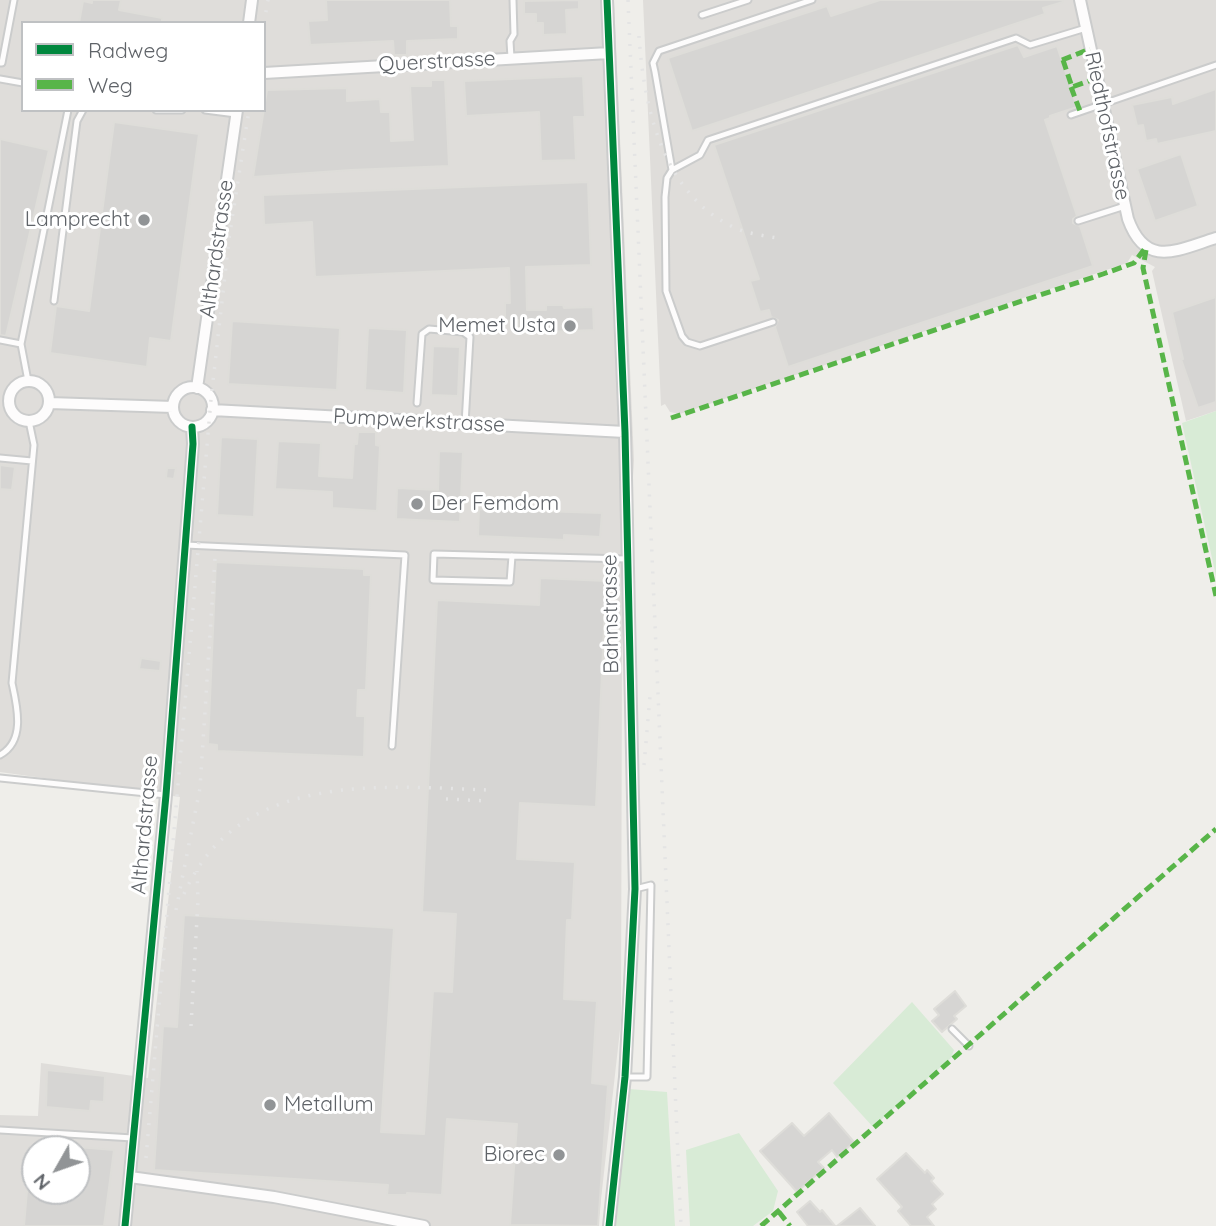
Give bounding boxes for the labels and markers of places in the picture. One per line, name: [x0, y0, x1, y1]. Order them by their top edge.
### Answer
place label: Lamprecht: [25, 207, 130, 233]
marker: Lamprecht: [136, 212, 152, 228]
place label: Memet Usta: [438, 313, 556, 339]
marker: Memet Usta: [562, 318, 578, 334]
place label: Der Femdom: [431, 491, 559, 517]
marker: Der Femdom: [409, 496, 425, 512]
place label: Metallum: [284, 1092, 374, 1118]
marker: Metallum: [262, 1097, 278, 1113]
place label: Biorec: [484, 1142, 545, 1168]
marker: Biorec: [551, 1147, 567, 1163]

